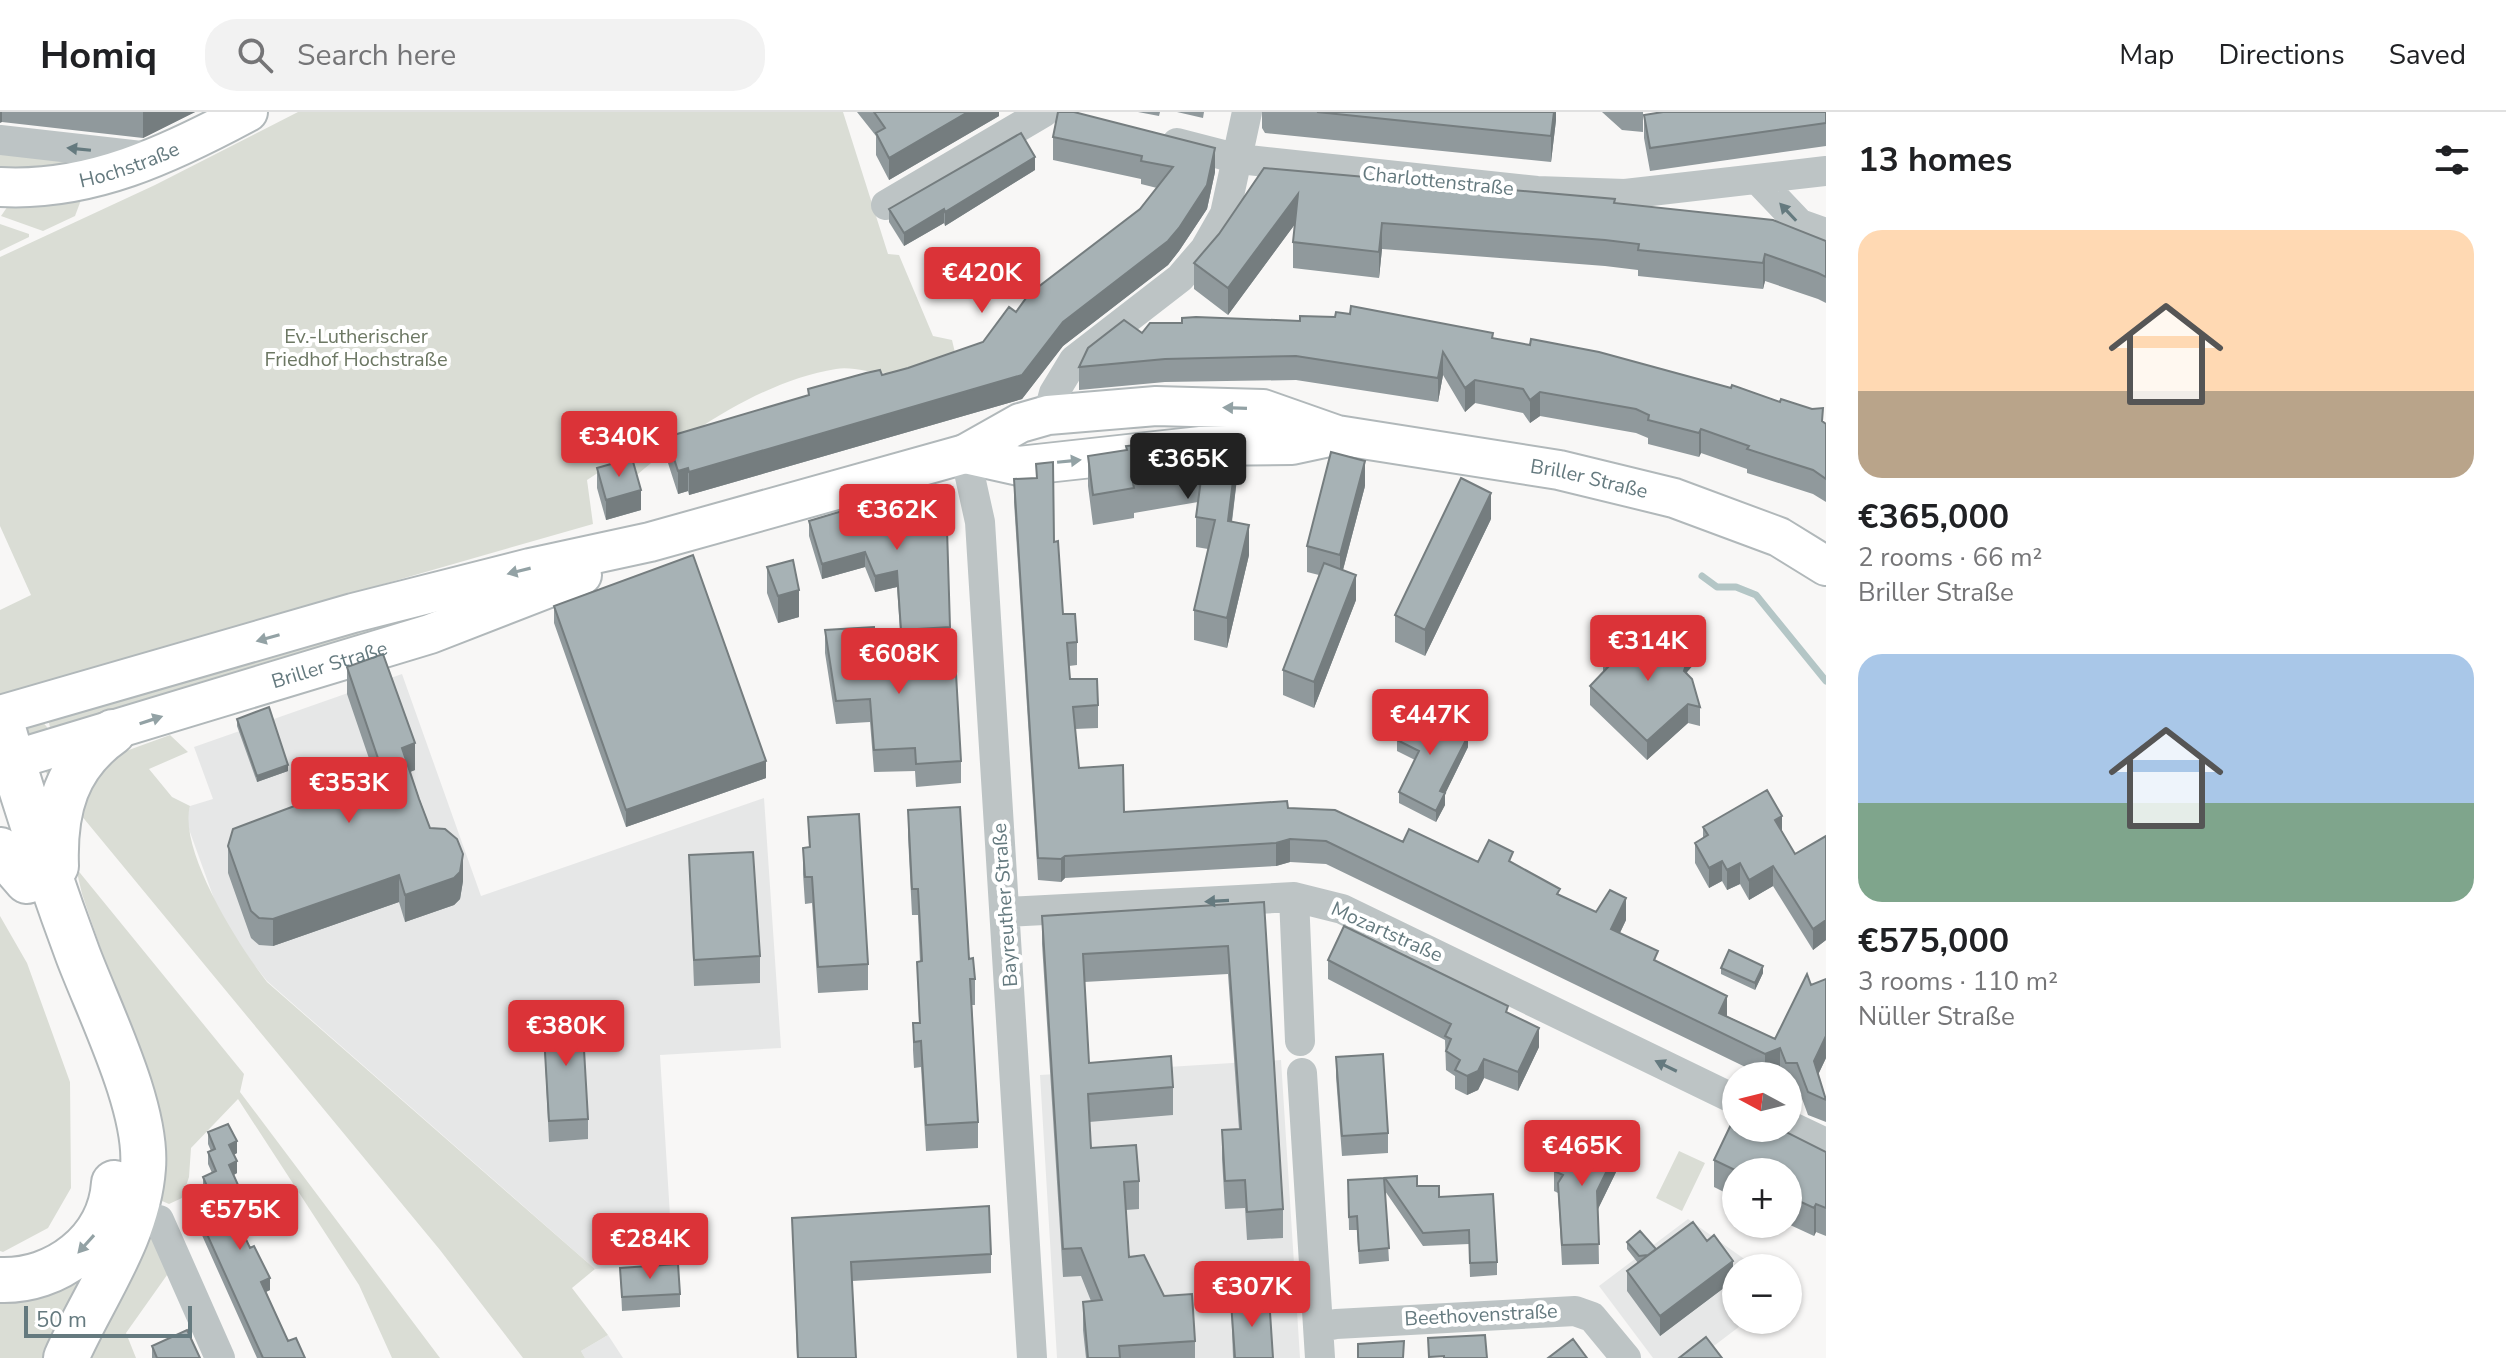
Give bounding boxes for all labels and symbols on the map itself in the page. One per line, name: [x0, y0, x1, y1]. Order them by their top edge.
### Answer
street label: Hochstraße: [76, 135, 183, 194]
one-way arrow: [66, 142, 91, 155]
street label: Charlottenstraße: [1361, 160, 1515, 202]
one-way arrow: [1780, 203, 1798, 222]
pin: €420K: [926, 247, 1038, 315]
park label: Ev.-Lutherischer Friedhof Hochstraße: [264, 323, 448, 373]
one-way arrow: [1222, 402, 1247, 415]
pin: €340K: [563, 411, 675, 479]
pin: €365K: [1132, 433, 1244, 501]
street label: Briller Straße: [1529, 452, 1651, 505]
one-way arrow: [1057, 454, 1082, 467]
pin: €362K: [841, 484, 953, 552]
one-way arrow: [506, 565, 531, 577]
pin: €314K: [1592, 615, 1704, 683]
pin: €608K: [843, 628, 955, 696]
one-way arrow: [255, 632, 280, 644]
street label: Briller Straße: [268, 634, 391, 695]
pin: €447K: [1374, 689, 1486, 757]
one-way arrow: [139, 713, 163, 726]
pin: €353K: [293, 757, 405, 825]
street label: Bayreuther Straße: [986, 822, 1024, 988]
one-way arrow: [1204, 895, 1229, 908]
street label: Mozartstraße: [1327, 895, 1447, 969]
pin: €380K: [510, 1000, 622, 1068]
one-way arrow: [1654, 1059, 1677, 1073]
north arrow: [1722, 1062, 1802, 1142]
pin: €465K: [1526, 1120, 1638, 1188]
pin: €575K: [184, 1184, 296, 1252]
pin: €284K: [594, 1213, 706, 1281]
one-way arrow: [77, 1234, 95, 1254]
pin: €307K: [1196, 1261, 1308, 1329]
street label: Beethovenstraße: [1404, 1298, 1558, 1332]
scale bar: [24, 1302, 192, 1338]

